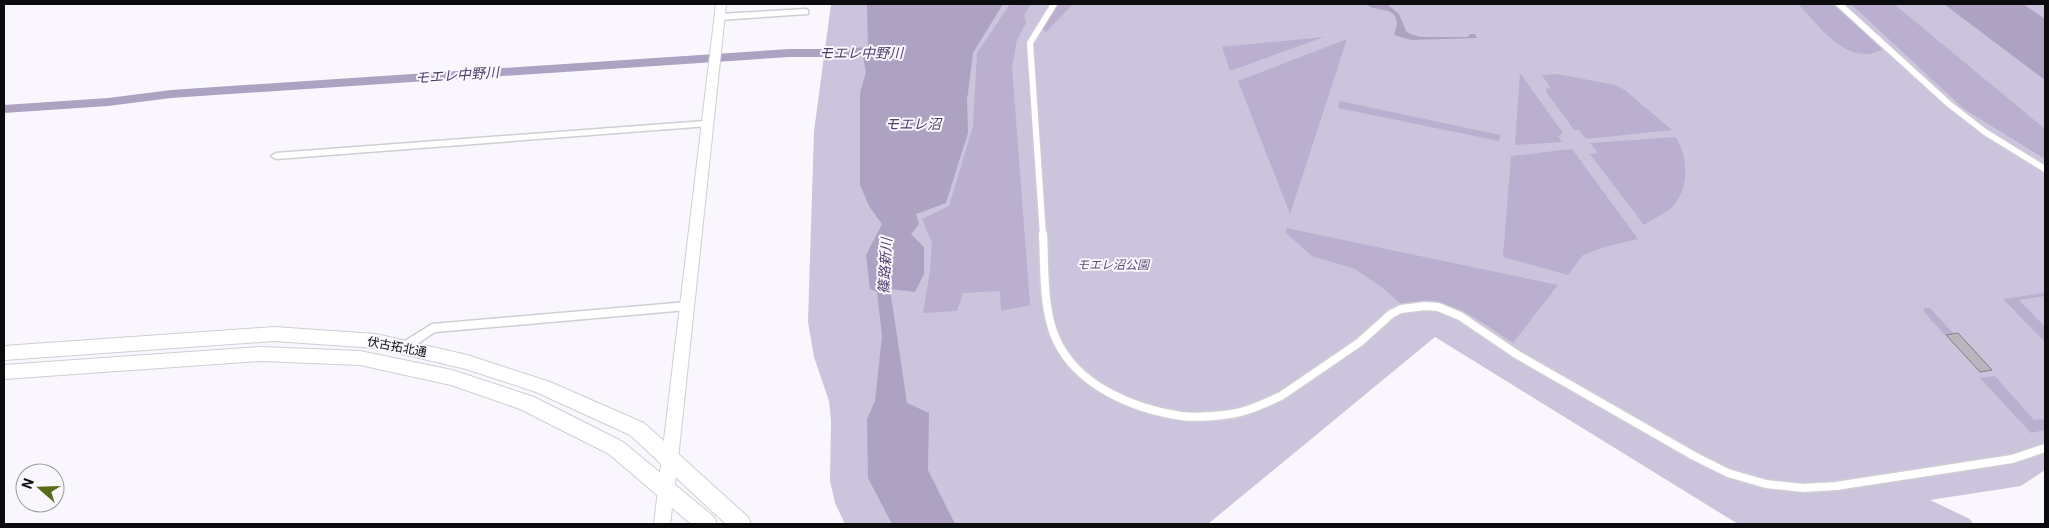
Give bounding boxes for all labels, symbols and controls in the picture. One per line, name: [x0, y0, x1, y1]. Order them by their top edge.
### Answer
water label: モエレ中野川: [819, 42, 905, 62]
water label: モエレ中野川: [414, 61, 502, 87]
water label: モエレ沼: [885, 113, 943, 133]
water label: 篠路新川: [873, 235, 896, 294]
park label: モエレ沼公園: [1077, 255, 1151, 272]
street label: 伏古拓北通: [366, 331, 428, 360]
north arrow: [15, 463, 65, 513]
text: N: [16, 475, 38, 492]

